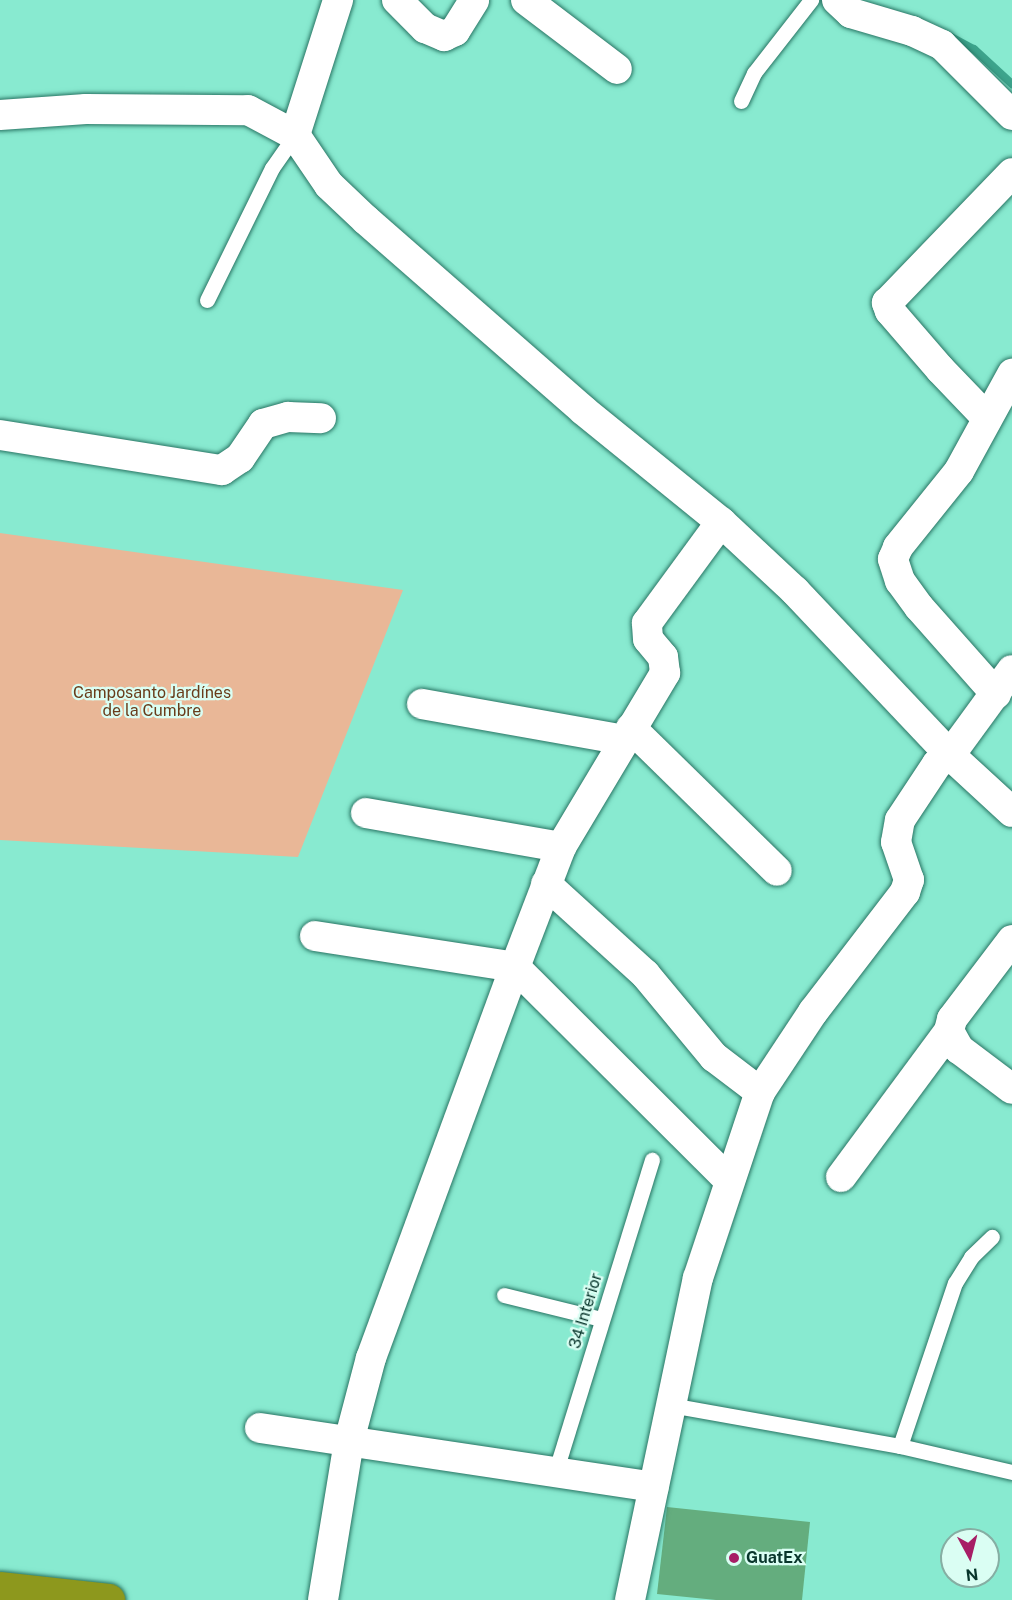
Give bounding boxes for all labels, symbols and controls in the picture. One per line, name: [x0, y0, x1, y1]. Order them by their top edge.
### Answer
park label: Camposanto Jardínes de la Cumbre: [73, 683, 231, 721]
street label: 34 Interior: [565, 1271, 607, 1351]
north arrow: [940, 1528, 1000, 1588]
place label: GuatEx: [746, 1548, 803, 1568]
marker: GuatEx: [727, 1551, 741, 1565]
text: N: [965, 1564, 979, 1585]

